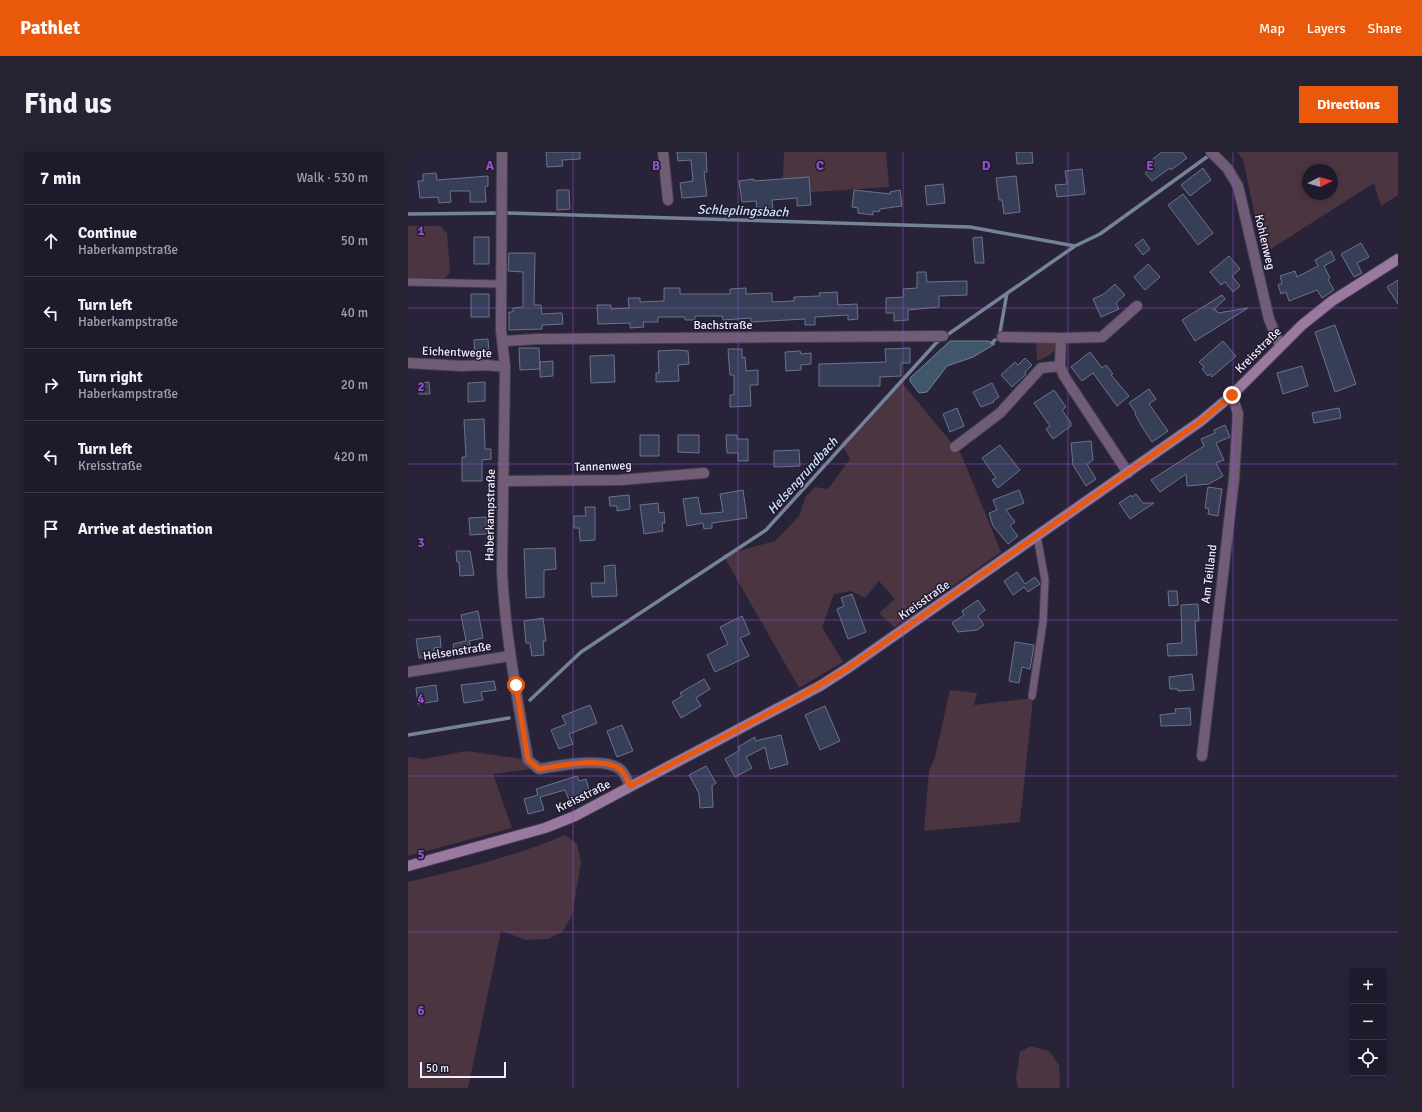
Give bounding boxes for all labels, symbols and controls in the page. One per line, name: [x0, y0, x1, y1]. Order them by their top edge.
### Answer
text: Pathlet: [20, 16, 80, 40]
text: Map: [1259, 20, 1285, 37]
text: Layers: [1307, 20, 1346, 37]
text: Share: [1368, 20, 1402, 37]
button: Directions: [1299, 86, 1398, 123]
text: Find us: [24, 87, 112, 121]
text: A: [486, 158, 495, 174]
text: B: [652, 158, 660, 174]
text: C: [816, 158, 824, 174]
text: D: [982, 158, 991, 174]
text: E: [1146, 158, 1154, 174]
north arrow: [1302, 164, 1338, 200]
text: 7 min: [40, 168, 81, 189]
text: Walk · 530 m: [297, 170, 368, 186]
water label: Schleplingsbach: [697, 201, 790, 221]
street label: Kohlenweg: [1251, 213, 1278, 271]
text: 1: [417, 223, 425, 239]
text: Continue: [78, 224, 137, 242]
icon: ahead: [40, 230, 62, 252]
text: 50 m: [341, 233, 368, 249]
text: Haberkampstraße: [78, 242, 178, 258]
text: Turn left: [78, 296, 132, 314]
icon: left: [40, 302, 62, 324]
text: 40 m: [341, 305, 368, 321]
text: Haberkampstraße: [78, 314, 178, 330]
street label: Bachstraße: [694, 318, 752, 333]
street label: Kreisstraße: [1232, 324, 1285, 377]
street label: Eichentwegte: [422, 344, 492, 361]
text: Turn right: [78, 368, 143, 386]
icon: right: [40, 374, 62, 396]
text: 20 m: [341, 377, 368, 393]
text: 2: [417, 379, 425, 395]
text: Haberkampstraße: [78, 386, 178, 402]
route end: [1223, 386, 1241, 404]
water label: Helsengrundbach: [764, 433, 842, 517]
text: Turn left: [78, 440, 132, 458]
icon: left: [40, 446, 62, 468]
text: 420 m: [334, 449, 368, 465]
text: Kreisstraße: [78, 458, 142, 474]
street label: Tannenweg: [574, 458, 632, 475]
street label: Haberkampstraße: [482, 469, 499, 561]
icon: arrive: [40, 518, 62, 540]
text: Arrive at destination: [78, 520, 213, 538]
text: 3: [417, 535, 425, 551]
street label: Am Teilland: [1198, 544, 1221, 605]
street label: Kreisstraße: [896, 577, 953, 624]
street label: Helsenstraße: [422, 639, 492, 664]
route start: [507, 676, 525, 694]
text: 4: [417, 691, 425, 707]
street label: Kreisstraße: [553, 777, 613, 816]
text: 5: [417, 847, 425, 863]
map controls: [1350, 968, 1386, 1076]
button: +: [1350, 968, 1386, 1004]
text: 6: [417, 1003, 425, 1019]
button: −: [1350, 1004, 1386, 1040]
button: locate: [1350, 1040, 1386, 1076]
scale bar: [420, 1060, 506, 1079]
text: 50 m: [426, 1062, 449, 1075]

